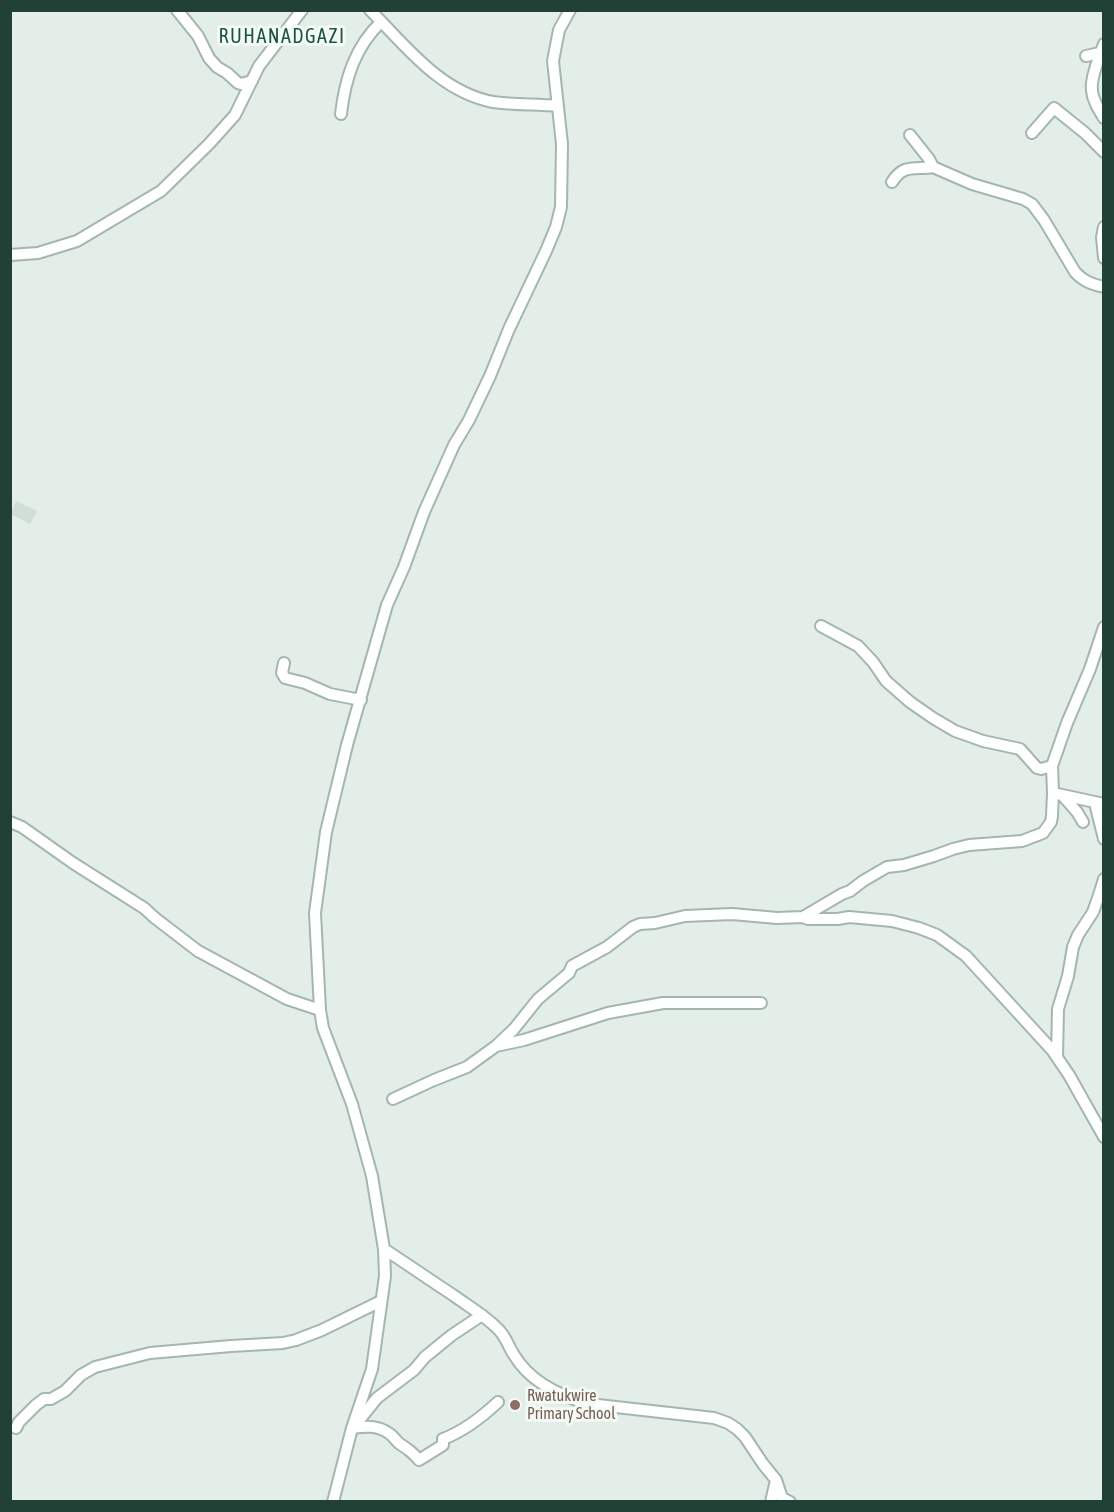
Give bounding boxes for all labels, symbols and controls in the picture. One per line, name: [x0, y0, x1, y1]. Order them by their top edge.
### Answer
district label: RUHANADGAZI: [218, 25, 346, 49]
place label: Rwatukwire Primary School: [527, 1386, 615, 1424]
marker: Rwatukwire Primary School: [508, 1398, 522, 1412]

